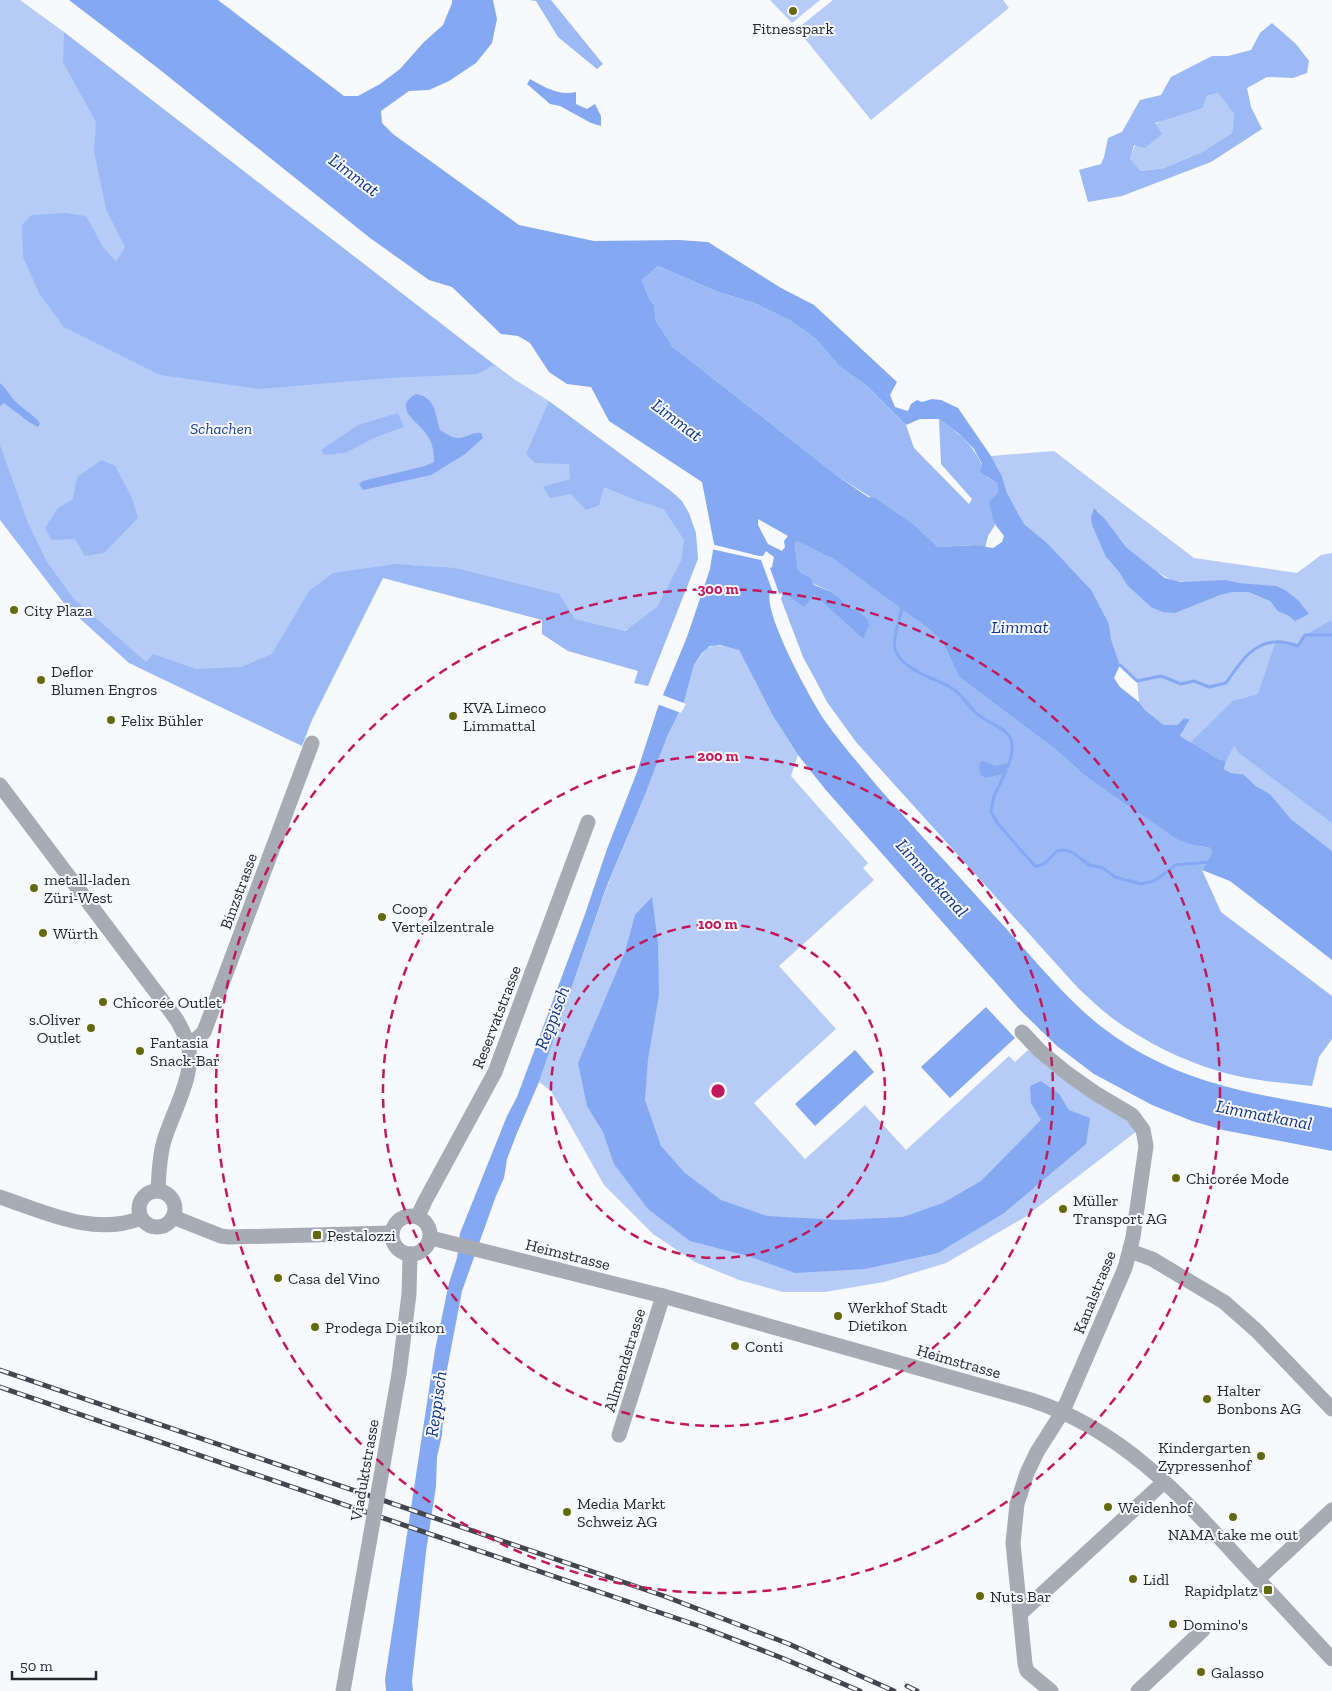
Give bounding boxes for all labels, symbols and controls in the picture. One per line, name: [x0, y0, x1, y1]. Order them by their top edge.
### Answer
marker: Fitnesspark: [787, 5, 799, 17]
place label: Fitnesspark: [752, 19, 834, 38]
water label: Limmat: [324, 149, 384, 201]
water label: Limmat: [647, 394, 707, 446]
park label: Schachen: [190, 419, 252, 438]
text: 300 m: [697, 580, 739, 598]
place label: City Plaza: [24, 601, 93, 620]
marker: City Plaza: [8, 604, 20, 616]
water label: Limmat: [991, 616, 1049, 638]
place label: Deflor Blumen Engros: [51, 662, 157, 699]
marker: Deflor Blumen Engros: [35, 674, 47, 686]
place label: KVA Limeco Limmattal: [463, 698, 546, 735]
marker: KVA Limeco Limmattal: [447, 710, 459, 722]
place label: Felix Bühler: [121, 711, 204, 730]
marker: Felix Bühler: [105, 714, 117, 726]
text: 200 m: [697, 747, 739, 765]
water label: Limmatkanal: [891, 834, 973, 922]
street label: Binzstrasse: [216, 850, 261, 932]
place label: metall-laden Züri-West: [44, 870, 131, 907]
marker: metall-laden Züri-West: [28, 882, 40, 894]
place label: Coop Verteilzentrale: [391, 899, 494, 936]
marker: Coop Verteilzentrale: [376, 911, 388, 923]
text: 100 m: [698, 915, 738, 933]
place label: Würth: [53, 924, 98, 943]
marker: Würth: [37, 927, 49, 939]
street label: Reservatstrasse: [468, 963, 525, 1072]
water label: Reppisch: [530, 983, 574, 1053]
place label: Chîcorée Outlet: [113, 993, 222, 1012]
marker: Chîcorée Outlet: [97, 996, 109, 1008]
place label: s.Oliver Outlet: [29, 1010, 81, 1047]
marker: s.Oliver Outlet: [85, 1022, 97, 1034]
place label: Fantasia Snack-Bar: [150, 1033, 220, 1070]
marker: Fantasia Snack-Bar: [134, 1045, 146, 1057]
centre of rings: [709, 1082, 727, 1100]
water label: Limmatkanal: [1214, 1095, 1314, 1135]
place label: Chicorée Mode: [1186, 1169, 1289, 1188]
marker: Chicorée Mode: [1170, 1172, 1182, 1184]
place label: Müller Transport AG: [1073, 1191, 1167, 1228]
marker: Müller Transport AG: [1057, 1203, 1069, 1215]
place label: Pestalozzi: [327, 1226, 396, 1245]
marker: Pestalozzi: [311, 1229, 323, 1241]
street label: Heimstrasse: [524, 1235, 612, 1274]
street label: Kanalstrasse: [1069, 1248, 1120, 1337]
place label: Casa del Vino: [288, 1269, 380, 1288]
marker: Casa del Vino: [272, 1272, 284, 1284]
place label: Werkhof Stadt Dietikon: [848, 1298, 948, 1335]
street label: Allmendstrasse: [600, 1306, 649, 1414]
marker: Werkhof Stadt Dietikon: [832, 1310, 844, 1322]
place label: Prodega Dietikon: [325, 1318, 445, 1337]
marker: Prodega Dietikon: [309, 1321, 321, 1333]
place label: Conti: [745, 1337, 784, 1356]
marker: Conti: [729, 1340, 741, 1352]
street label: Heimstrasse: [915, 1340, 1003, 1383]
water label: Reppisch: [420, 1370, 452, 1438]
place label: Halter Bonbons AG: [1217, 1381, 1301, 1418]
marker: Halter Bonbons AG: [1201, 1393, 1213, 1405]
street label: Viaduktstrasse: [346, 1418, 383, 1524]
place label: Kindergarten Zypressenhof: [1158, 1438, 1253, 1475]
marker: Kindergarten Zypressenhof: [1255, 1450, 1267, 1462]
place label: Media Markt Schweiz AG: [577, 1494, 666, 1531]
place label: Weidenhof: [1118, 1498, 1194, 1517]
marker: Weidenhof: [1102, 1501, 1114, 1513]
marker: Media Markt Schweiz AG: [561, 1506, 573, 1518]
marker: NAMA take me out: [1227, 1511, 1239, 1523]
place label: NAMA take me out: [1168, 1525, 1298, 1544]
place label: Lidl: [1143, 1570, 1169, 1589]
marker: Lidl: [1127, 1573, 1139, 1585]
place label: Rapidplatz: [1184, 1581, 1258, 1600]
marker: Rapidplatz: [1262, 1584, 1274, 1596]
place label: Nuts Bar: [990, 1587, 1051, 1606]
marker: Nuts Bar: [974, 1590, 986, 1602]
place label: Domino's: [1183, 1615, 1248, 1634]
marker: Domino's: [1167, 1618, 1179, 1630]
scale bar: [12, 1648, 96, 1680]
text: 50 m: [20, 1657, 53, 1675]
place label: Galasso: [1211, 1663, 1264, 1682]
marker: Galasso: [1195, 1666, 1207, 1678]

